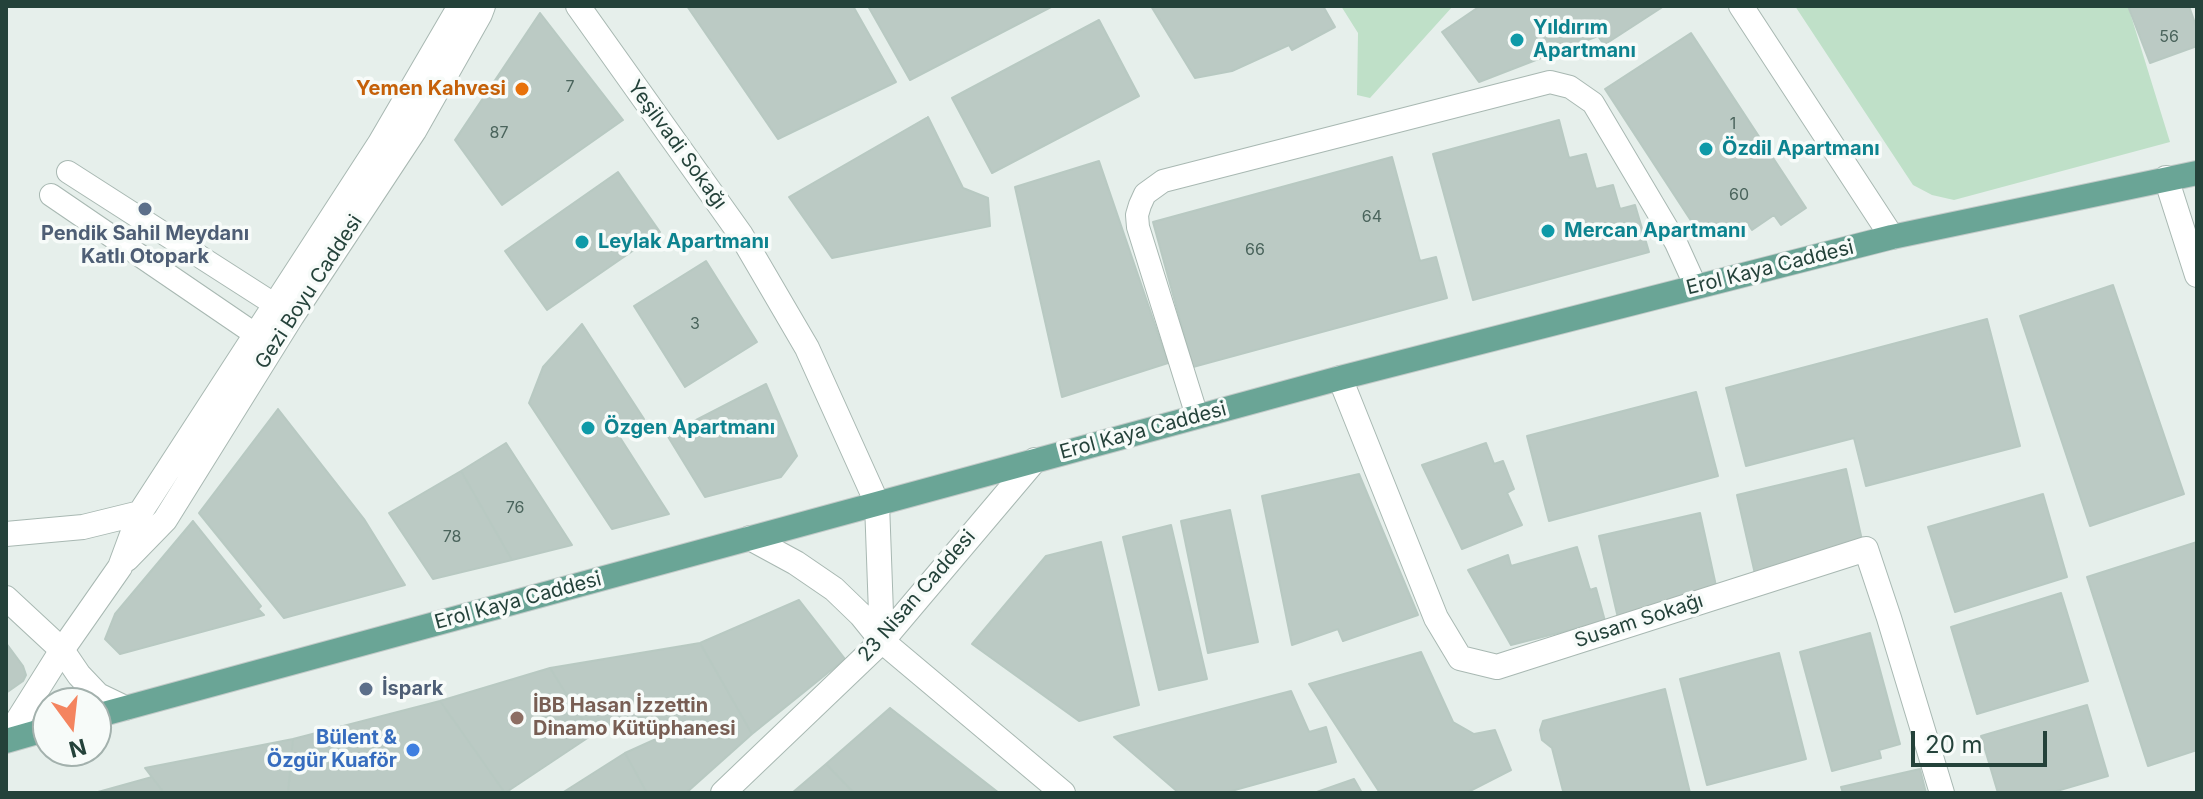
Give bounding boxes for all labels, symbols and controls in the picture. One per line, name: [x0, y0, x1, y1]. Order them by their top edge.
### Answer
place label: Yıldırım Apartmanı: [1533, 16, 1636, 63]
house number: 56: [2159, 27, 2179, 47]
marker: Yıldırım Apartmanı: [1508, 31, 1526, 49]
street label: Yeşilvadi Sokağı: [622, 76, 732, 214]
place label: Yemen Kahvesi: [356, 77, 506, 101]
house number: 7: [565, 77, 575, 97]
marker: Yemen Kahvesi: [513, 80, 531, 98]
house number: 1: [1730, 114, 1736, 134]
house number: 87: [490, 123, 508, 143]
place label: Özdil Apartmanı: [1722, 137, 1880, 161]
marker: Özdil Apartmanı: [1697, 140, 1715, 158]
house number: 60: [1729, 185, 1749, 205]
marker: Pendik Sahil Meydanı Katlı Otopark: [136, 200, 154, 218]
house number: 64: [1362, 207, 1382, 227]
street label: Gezi Boyu Caddesi: [250, 211, 368, 373]
place label: Mercan Apartmanı: [1564, 219, 1746, 243]
place label: Pendik Sahil Meydanı Katlı Otopark: [41, 222, 249, 269]
marker: Mercan Apartmanı: [1539, 222, 1557, 240]
place label: Leylak Apartmanı: [598, 230, 769, 254]
marker: Leylak Apartmanı: [573, 233, 591, 251]
street label: Erol Kaya Caddesi: [1684, 236, 1856, 300]
house number: 66: [1245, 240, 1265, 260]
house number: 3: [690, 314, 700, 334]
street label: Erol Kaya Caddesi: [1057, 397, 1229, 465]
place label: Özgen Apartmanı: [604, 416, 775, 440]
marker: Özgen Apartmanı: [579, 419, 597, 437]
house number: 76: [506, 498, 524, 518]
street label: 23 Nisan Caddesi: [853, 525, 981, 667]
house number: 78: [443, 527, 461, 547]
street label: Erol Kaya Caddesi: [432, 567, 604, 635]
street label: Susam Sokağı: [1572, 589, 1706, 653]
place label: İspark: [382, 677, 443, 701]
marker: İspark: [357, 680, 375, 698]
north arrow: [32, 687, 112, 767]
place label: İBB Hasan İzzettin Dinamo Kütüphanesi: [533, 694, 736, 741]
marker: İBB Hasan İzzettin Dinamo Kütüphanesi: [508, 709, 526, 727]
scale bar: [1915, 715, 2051, 765]
place label: Bülent & Özgür Kuaför: [267, 726, 397, 773]
text: 20 m: [1925, 730, 1983, 759]
text: N: [66, 734, 89, 763]
marker: Bülent & Özgür Kuaför: [404, 741, 422, 759]

